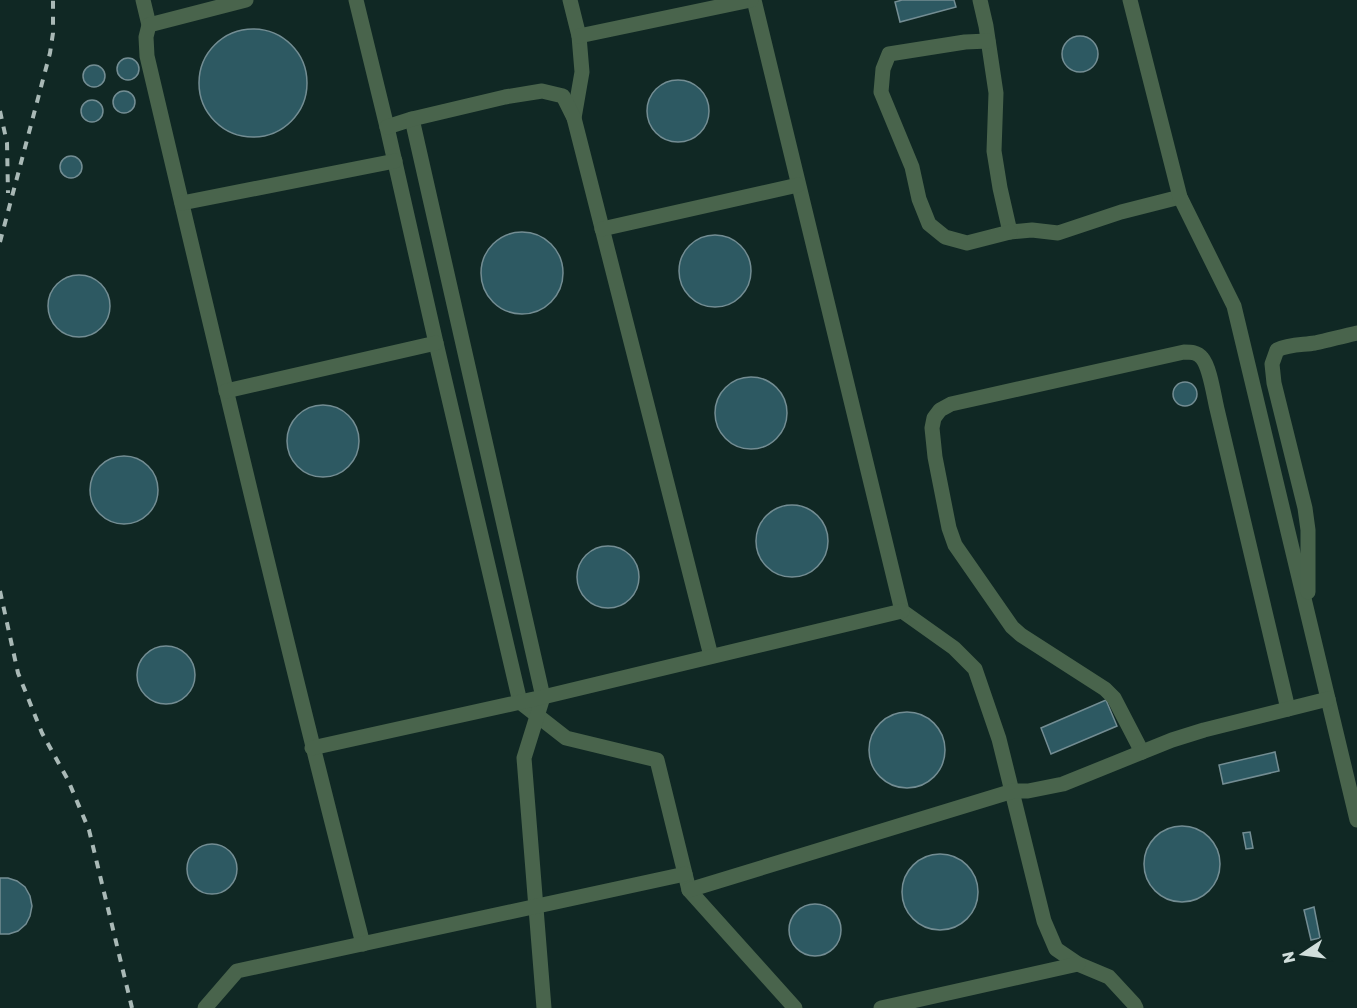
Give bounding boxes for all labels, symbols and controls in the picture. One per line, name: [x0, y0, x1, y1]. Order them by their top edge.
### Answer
north arrow: [1273, 924, 1333, 984]
text: N: [1278, 950, 1299, 965]

